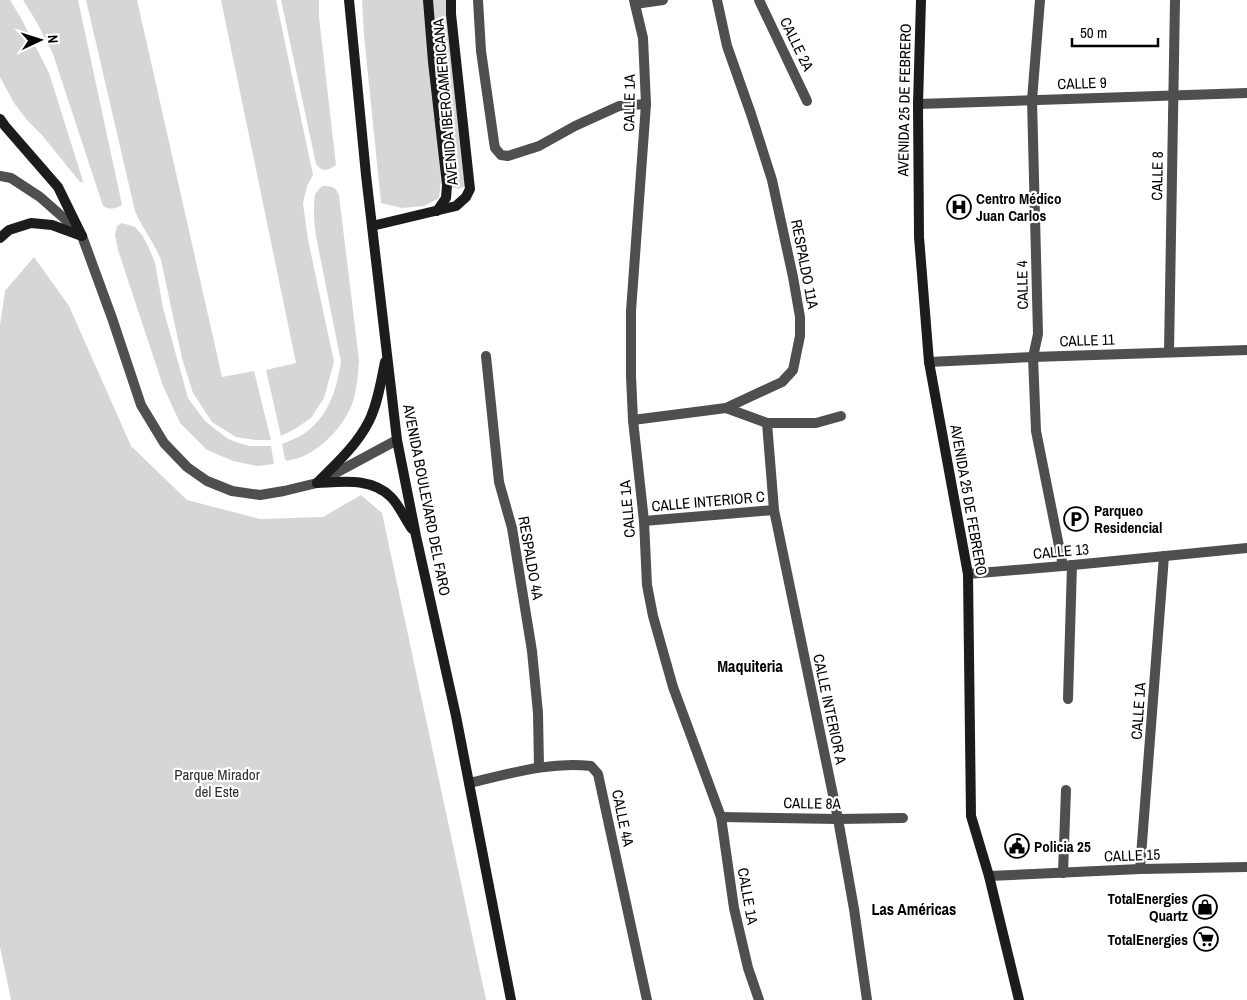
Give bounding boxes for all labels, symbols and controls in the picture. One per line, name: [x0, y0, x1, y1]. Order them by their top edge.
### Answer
street label: CALLE 2A: [775, 14, 819, 75]
north arrow: [15, 15, 65, 65]
scale bar: [1072, 15, 1158, 47]
street label: AVENIDA IBEROAMERICANA: [427, 17, 463, 187]
text: 50 m: [1080, 22, 1107, 43]
street label: AVENIDA 25 DE FEBRERO: [892, 23, 916, 178]
text: N: [44, 34, 62, 44]
street label: CALLE 9: [1057, 72, 1107, 94]
street label: CALLE 1A: [618, 73, 640, 132]
street label: CALLE 8: [1146, 151, 1168, 201]
place label: Centro Médico Juan Carlos: [976, 188, 1061, 226]
hospital icon: Centro Médico Juan Carlos: [946, 194, 972, 220]
street label: RESPALDO 11A: [786, 218, 824, 311]
street label: CALLE 4: [1011, 260, 1033, 310]
street label: CALLE 11: [1059, 329, 1115, 351]
street label: AVENIDA BOULEVARD DEL FARO: [398, 401, 456, 598]
street label: AVENIDA 25 DE FEBRERO: [945, 422, 993, 577]
street label: CALLE 1A: [614, 479, 640, 539]
street label: CALLE INTERIOR C: [651, 486, 766, 516]
place label: Parqueo Residencial: [1094, 500, 1162, 538]
parking icon: Parqueo Residencial: [1063, 506, 1089, 532]
street label: RESPALDO 4A: [513, 515, 549, 602]
street label: CALLE 13: [1032, 538, 1090, 564]
street label: CALLE INTERIOR A: [808, 652, 852, 767]
district label: Maquiteria: [717, 655, 784, 677]
street label: CALLE 1A: [1126, 681, 1151, 740]
park label: Parque Mirador del Este: [174, 764, 260, 802]
street label: CALLE 4A: [607, 788, 639, 849]
street label: CALLE 8A: [783, 792, 842, 814]
public building icon: Policia 25: [1004, 833, 1030, 859]
place label: Policia 25: [1034, 836, 1091, 857]
street label: CALLE 15: [1104, 844, 1161, 866]
street label: CALLE 1A: [733, 866, 763, 927]
place label: TotalEnergies Quartz: [1108, 888, 1188, 926]
shop icon: TotalEnergies Quartz: [1192, 894, 1218, 920]
district label: Las Américas: [872, 898, 956, 920]
supermarket icon: TotalEnergies: [1193, 926, 1219, 952]
place label: TotalEnergies: [1108, 929, 1188, 950]

